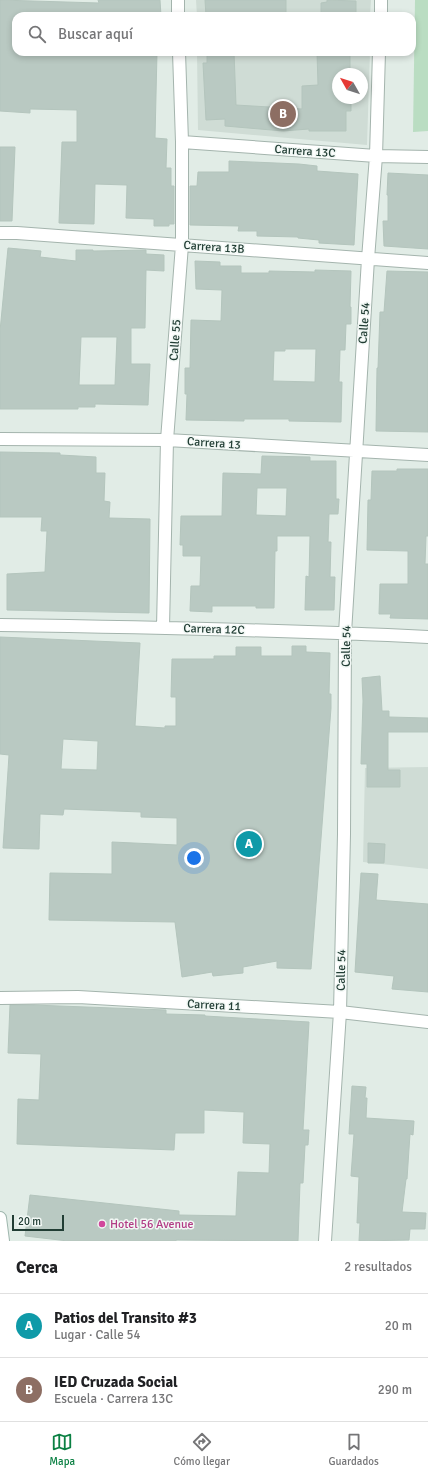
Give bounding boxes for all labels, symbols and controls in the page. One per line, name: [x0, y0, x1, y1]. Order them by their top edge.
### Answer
search box: [12, 12, 416, 56]
icon: search: [26, 23, 48, 45]
text: Buscar aquí: [58, 25, 133, 43]
north arrow: [332, 68, 368, 104]
pin: B: [270, 99, 296, 129]
street label: Carrera 13C: [274, 142, 336, 161]
street label: Carrera 13B: [183, 238, 245, 257]
street label: Calle 54: [356, 301, 373, 344]
street label: Calle 55: [167, 319, 184, 361]
street label: Carrera 13: [187, 434, 241, 453]
street label: Carrera 12C: [183, 621, 245, 638]
street label: Calle 54: [339, 625, 354, 667]
pin: A: [236, 829, 262, 859]
your location: [184, 848, 204, 868]
street label: Calle 54: [334, 949, 349, 991]
street label: Carrera 11: [187, 997, 241, 1014]
scale bar: [12, 1213, 64, 1232]
text: 20 m: [18, 1215, 41, 1228]
place label: Hotel 56 Avenue: [110, 1217, 194, 1232]
marker: Hotel 56 Avenue: [97, 1219, 107, 1229]
text: Cerca: [16, 1257, 58, 1278]
text: 2 resultados: [344, 1259, 412, 1275]
text: Patios del Transito #3: [54, 1309, 197, 1327]
text: A: [25, 1318, 33, 1334]
text: 20 m: [385, 1318, 412, 1334]
text: Lugar · Calle 54: [54, 1327, 141, 1343]
text: IED Cruzada Social: [54, 1373, 178, 1391]
text: B: [25, 1382, 33, 1398]
text: 290 m: [378, 1382, 412, 1398]
text: Escuela · Carrera 13C: [54, 1391, 173, 1407]
tab: Mapa: [49, 1431, 75, 1468]
tab: Cómo llegar: [174, 1431, 230, 1468]
tab: Guardados: [328, 1431, 379, 1468]

